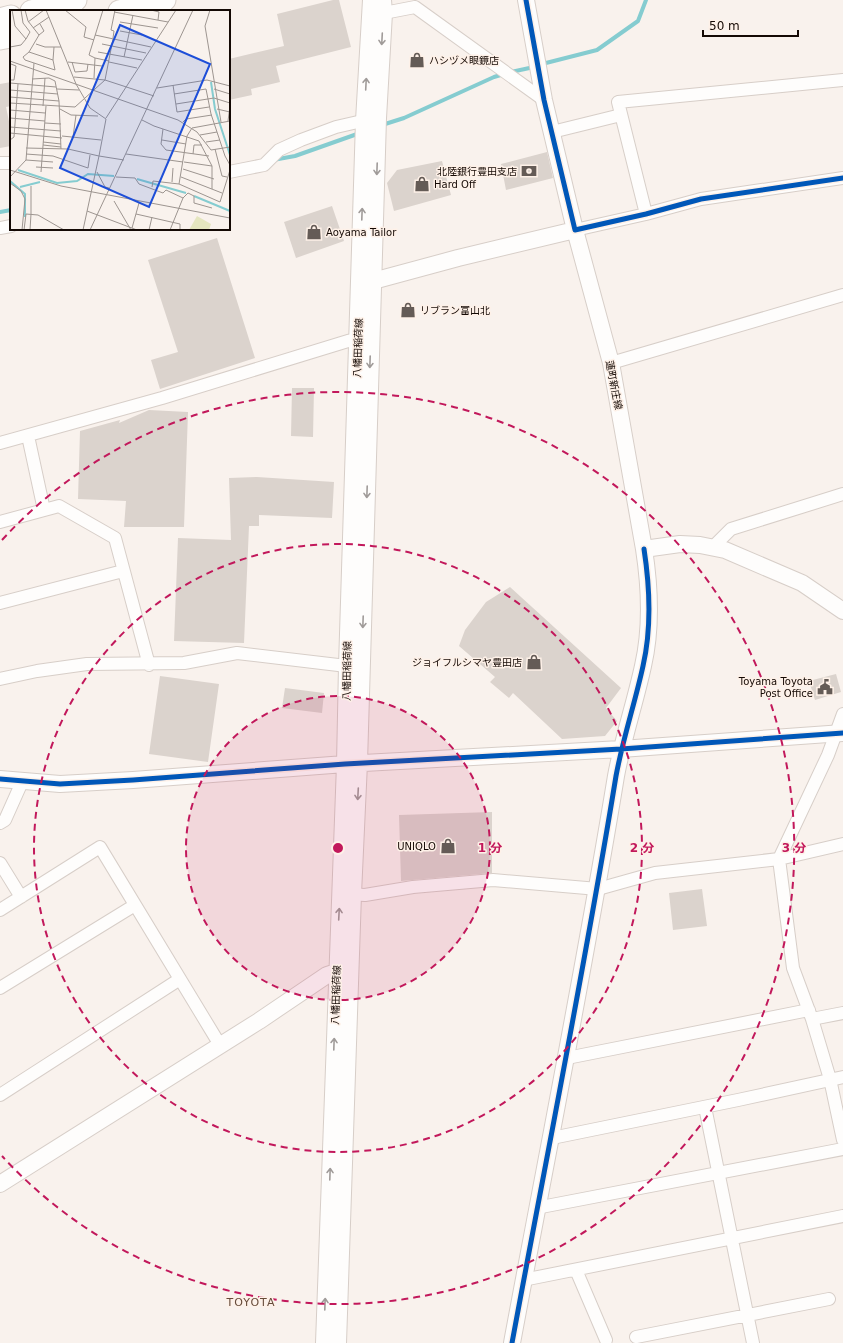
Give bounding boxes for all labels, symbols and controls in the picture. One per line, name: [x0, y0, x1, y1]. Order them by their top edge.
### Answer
inset map: [10, 10, 230, 230]
scale bar: [703, 12, 798, 38]
text: 50 m: [709, 19, 740, 33]
one-way arrow: [379, 32, 386, 45]
shop icon: ハシヅメ眼鏡店: [408, 51, 426, 69]
place label: ハシヅメ眼鏡店: [429, 55, 499, 66]
one-way arrow: [362, 78, 369, 91]
one-way arrow: [373, 162, 381, 175]
bank icon: 北陸銀行豊田支店: [520, 162, 538, 180]
place label: 北陸銀行豊田支店: [437, 166, 517, 177]
shop icon: Hard Off: [413, 175, 431, 193]
place label: Hard Off: [434, 179, 477, 190]
one-way arrow: [358, 208, 365, 221]
shop icon: Aoyama Tailor: [305, 223, 323, 241]
place label: Aoyama Tailor: [326, 227, 397, 238]
shop icon: リブラン富山北: [399, 301, 417, 319]
place label: リブラン富山北: [420, 305, 490, 316]
street label: 八幡田稲荷線: [351, 318, 365, 378]
one-way arrow: [367, 355, 374, 368]
street label: 蓮町新庄線: [604, 359, 624, 411]
one-way arrow: [363, 485, 371, 498]
one-way arrow: [359, 615, 367, 628]
street label: 八幡田稲荷線: [341, 641, 353, 701]
shop icon: ジョイフルシマヤ豊田店: [525, 653, 543, 671]
place label: ジョイフルシマヤ豊田店: [412, 657, 522, 668]
place label: Toyama Toyota Post Office: [738, 676, 813, 699]
public building icon: Toyama Toyota Post Office: [816, 678, 834, 696]
one-way arrow: [354, 787, 361, 800]
shop icon: UNIQLO: [439, 837, 457, 855]
centre of rings: [331, 841, 345, 855]
place label: UNIQLO: [397, 841, 436, 852]
text: 1 分: [478, 841, 502, 855]
text: 2 分: [630, 841, 654, 855]
text: 3 分: [782, 841, 806, 855]
one-way arrow: [336, 908, 343, 921]
street label: 八幡田稲荷線: [329, 965, 343, 1025]
one-way arrow: [330, 1038, 338, 1051]
one-way arrow: [326, 1168, 333, 1181]
district label: TOYOTA: [226, 1296, 275, 1309]
one-way arrow: [321, 1298, 329, 1311]

